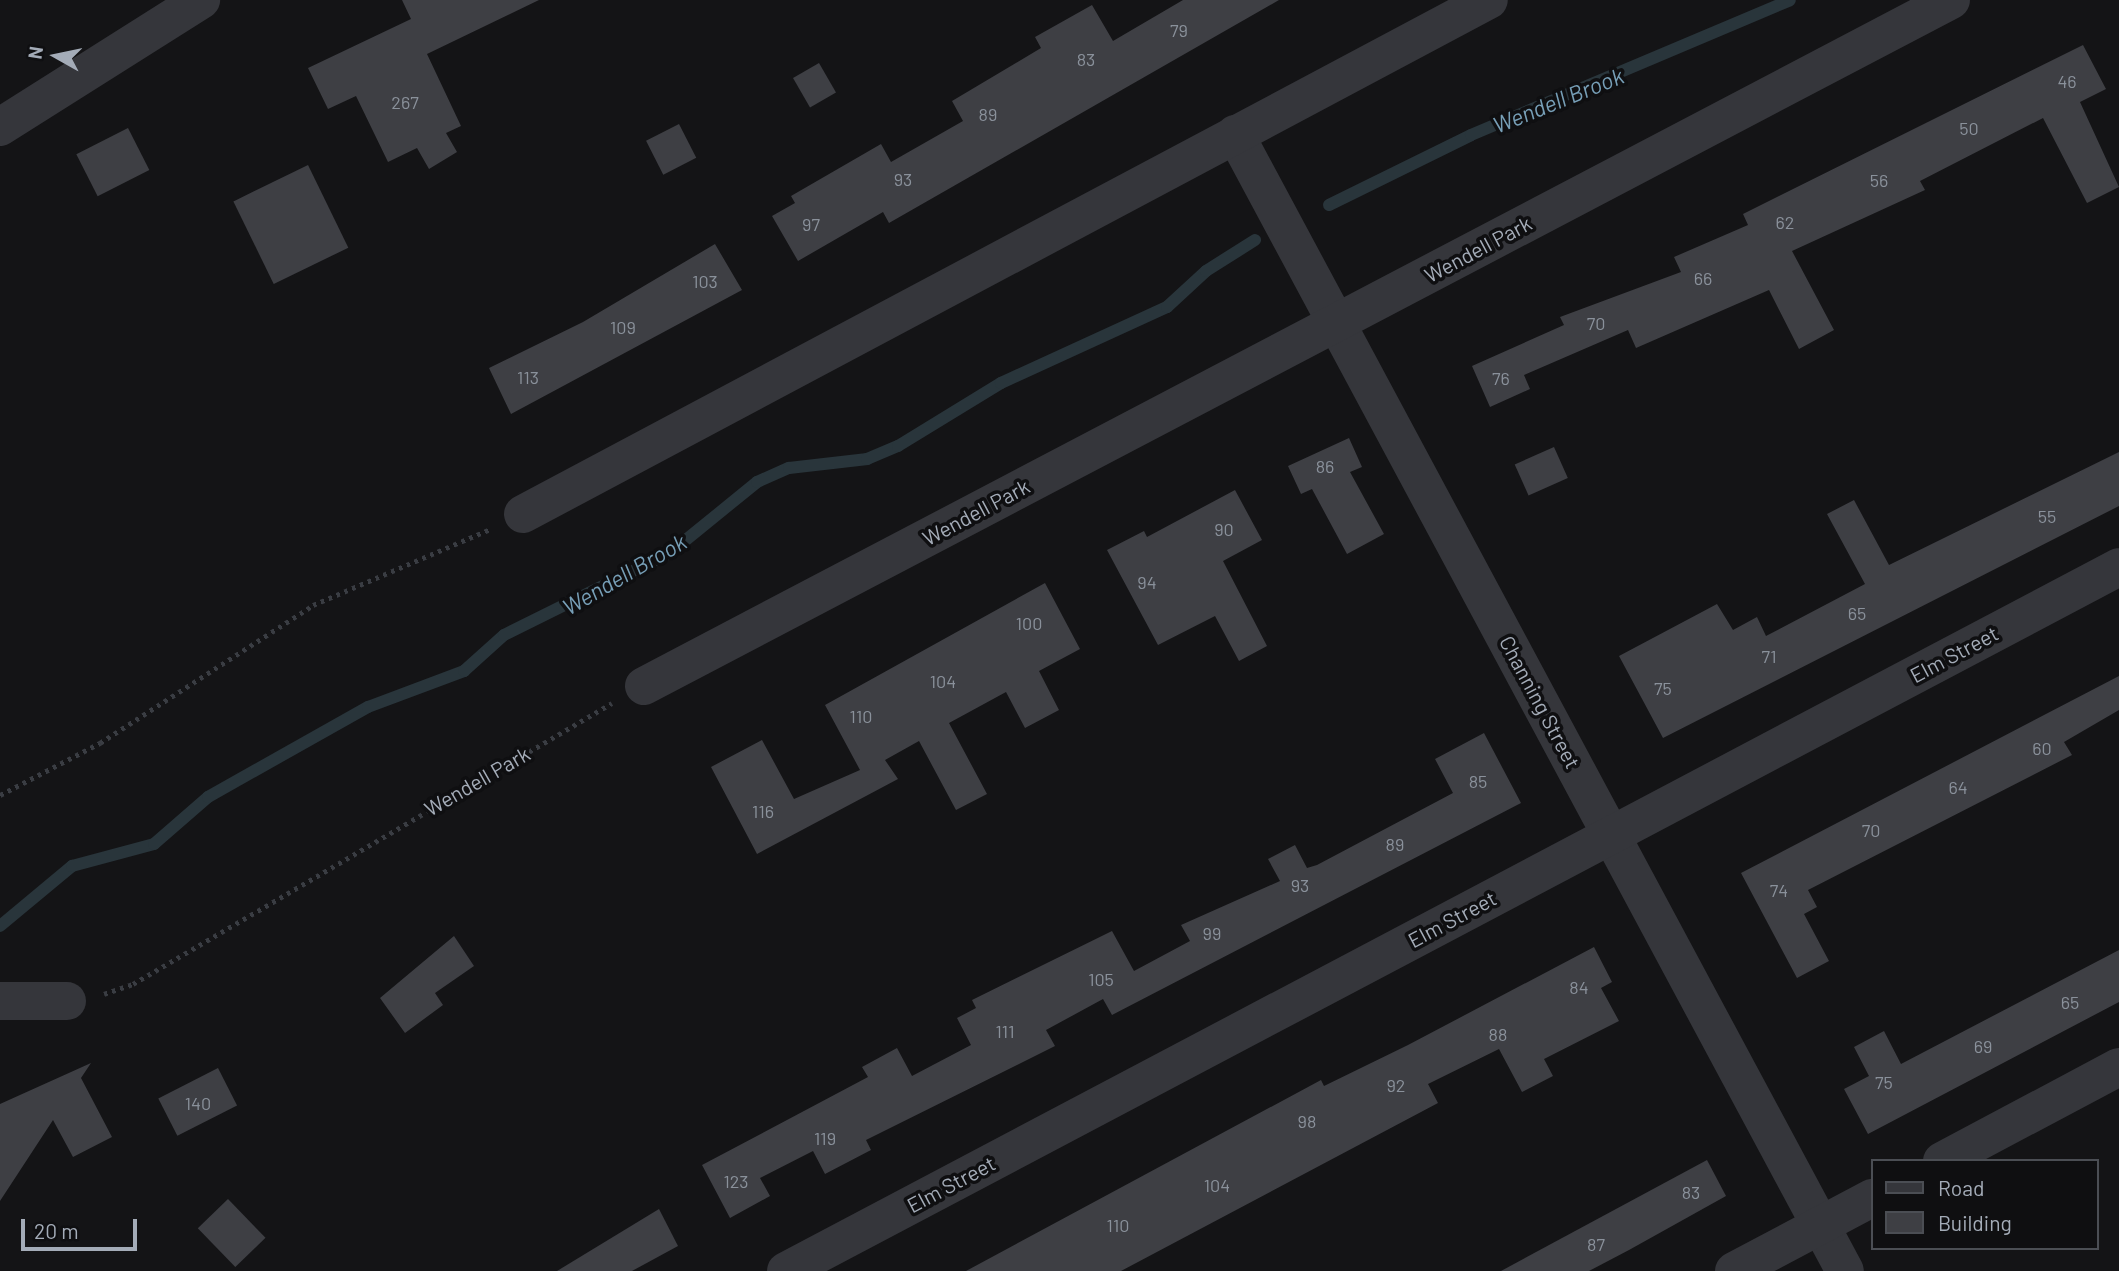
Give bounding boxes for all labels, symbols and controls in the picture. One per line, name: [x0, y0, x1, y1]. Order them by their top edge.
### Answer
house number: 79: [1170, 19, 1188, 41]
north arrow: [21, 21, 91, 91]
text: N: [22, 45, 47, 61]
house number: 83: [1077, 48, 1095, 70]
water label: Wendell Brook: [1489, 61, 1627, 139]
house number: 46: [2057, 70, 2077, 92]
house number: 267: [391, 91, 419, 113]
house number: 89: [979, 103, 997, 125]
house number: 50: [1959, 117, 1979, 139]
house number: 93: [894, 168, 912, 190]
house number: 56: [1870, 169, 1888, 191]
street label: Wendell Park: [1420, 210, 1536, 288]
house number: 62: [1776, 211, 1794, 233]
house number: 97: [802, 213, 820, 235]
house number: 66: [1694, 267, 1712, 289]
house number: 103: [692, 270, 718, 292]
house number: 70: [1587, 312, 1605, 334]
house number: 109: [610, 316, 636, 338]
house number: 113: [517, 366, 539, 388]
house number: 76: [1492, 367, 1510, 389]
house number: 86: [1316, 455, 1334, 477]
street label: Wendell Park: [918, 473, 1034, 551]
house number: 55: [2038, 505, 2056, 527]
house number: 90: [1214, 518, 1234, 540]
water label: Wendell Brook: [557, 527, 691, 621]
house number: 94: [1137, 571, 1157, 593]
house number: 65: [1848, 602, 1866, 624]
house number: 100: [1016, 612, 1042, 634]
street label: Elm Street: [1906, 620, 2002, 688]
street label: Channing Street: [1494, 631, 1586, 773]
house number: 71: [1762, 645, 1776, 667]
house number: 104: [930, 670, 956, 692]
house number: 75: [1654, 677, 1672, 699]
house number: 110: [850, 705, 872, 727]
house number: 60: [2032, 737, 2052, 759]
street label: Wendell Park: [420, 741, 534, 821]
house number: 85: [1469, 770, 1487, 792]
house number: 64: [1948, 776, 1968, 798]
house number: 116: [752, 800, 774, 822]
house number: 70: [1862, 819, 1880, 841]
house number: 89: [1386, 833, 1404, 855]
house number: 93: [1291, 874, 1309, 896]
house number: 74: [1770, 879, 1788, 901]
street label: Elm Street: [1404, 885, 1500, 953]
house number: 99: [1203, 922, 1221, 944]
house number: 105: [1088, 968, 1114, 990]
house number: 84: [1569, 976, 1589, 998]
house number: 65: [2061, 991, 2079, 1013]
house number: 111: [995, 1020, 1015, 1042]
house number: 88: [1489, 1023, 1507, 1045]
house number: 69: [1974, 1035, 1992, 1057]
house number: 75: [1875, 1071, 1893, 1093]
house number: 92: [1386, 1074, 1406, 1096]
house number: 140: [185, 1092, 211, 1114]
house number: 98: [1298, 1110, 1316, 1132]
house number: 119: [814, 1127, 836, 1149]
street label: Elm Street: [903, 1150, 999, 1218]
legend: [1870, 1159, 2098, 1250]
house number: 123: [723, 1170, 749, 1192]
house number: 104: [1204, 1174, 1230, 1196]
text: Road: [1938, 1175, 1984, 1200]
house number: 83: [1682, 1181, 1700, 1203]
scale bar: [24, 1204, 140, 1248]
text: Building: [1938, 1210, 2012, 1235]
house number: 110: [1107, 1214, 1129, 1236]
text: 20 m: [34, 1218, 79, 1243]
house number: 87: [1587, 1233, 1605, 1255]

